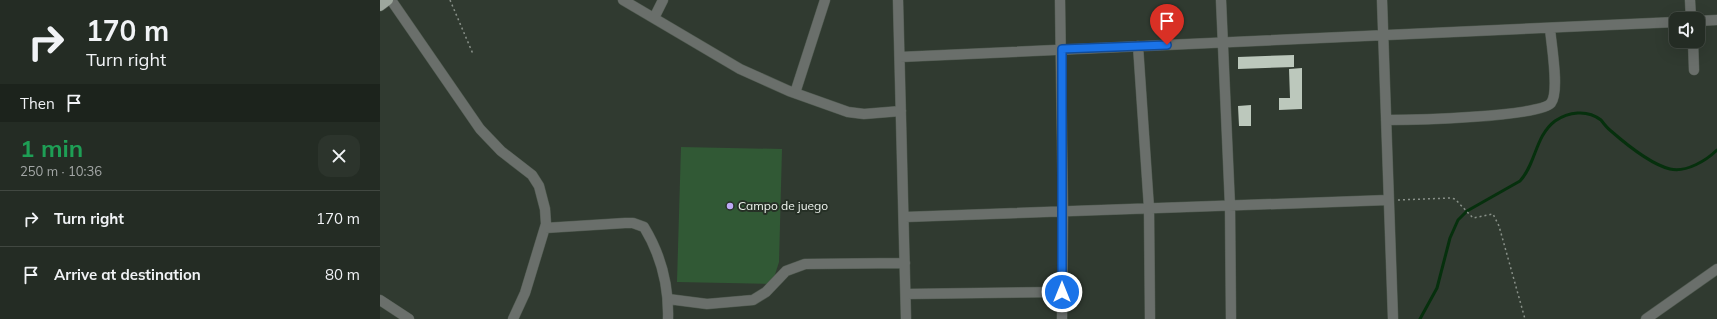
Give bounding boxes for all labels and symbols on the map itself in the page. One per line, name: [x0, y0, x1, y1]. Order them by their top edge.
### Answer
pin: [1150, 4, 1184, 45]
place label: Campo de juego: [738, 198, 828, 213]
marker: Campo de juego: [725, 201, 735, 211]
position arrow: [1041, 271, 1083, 313]

